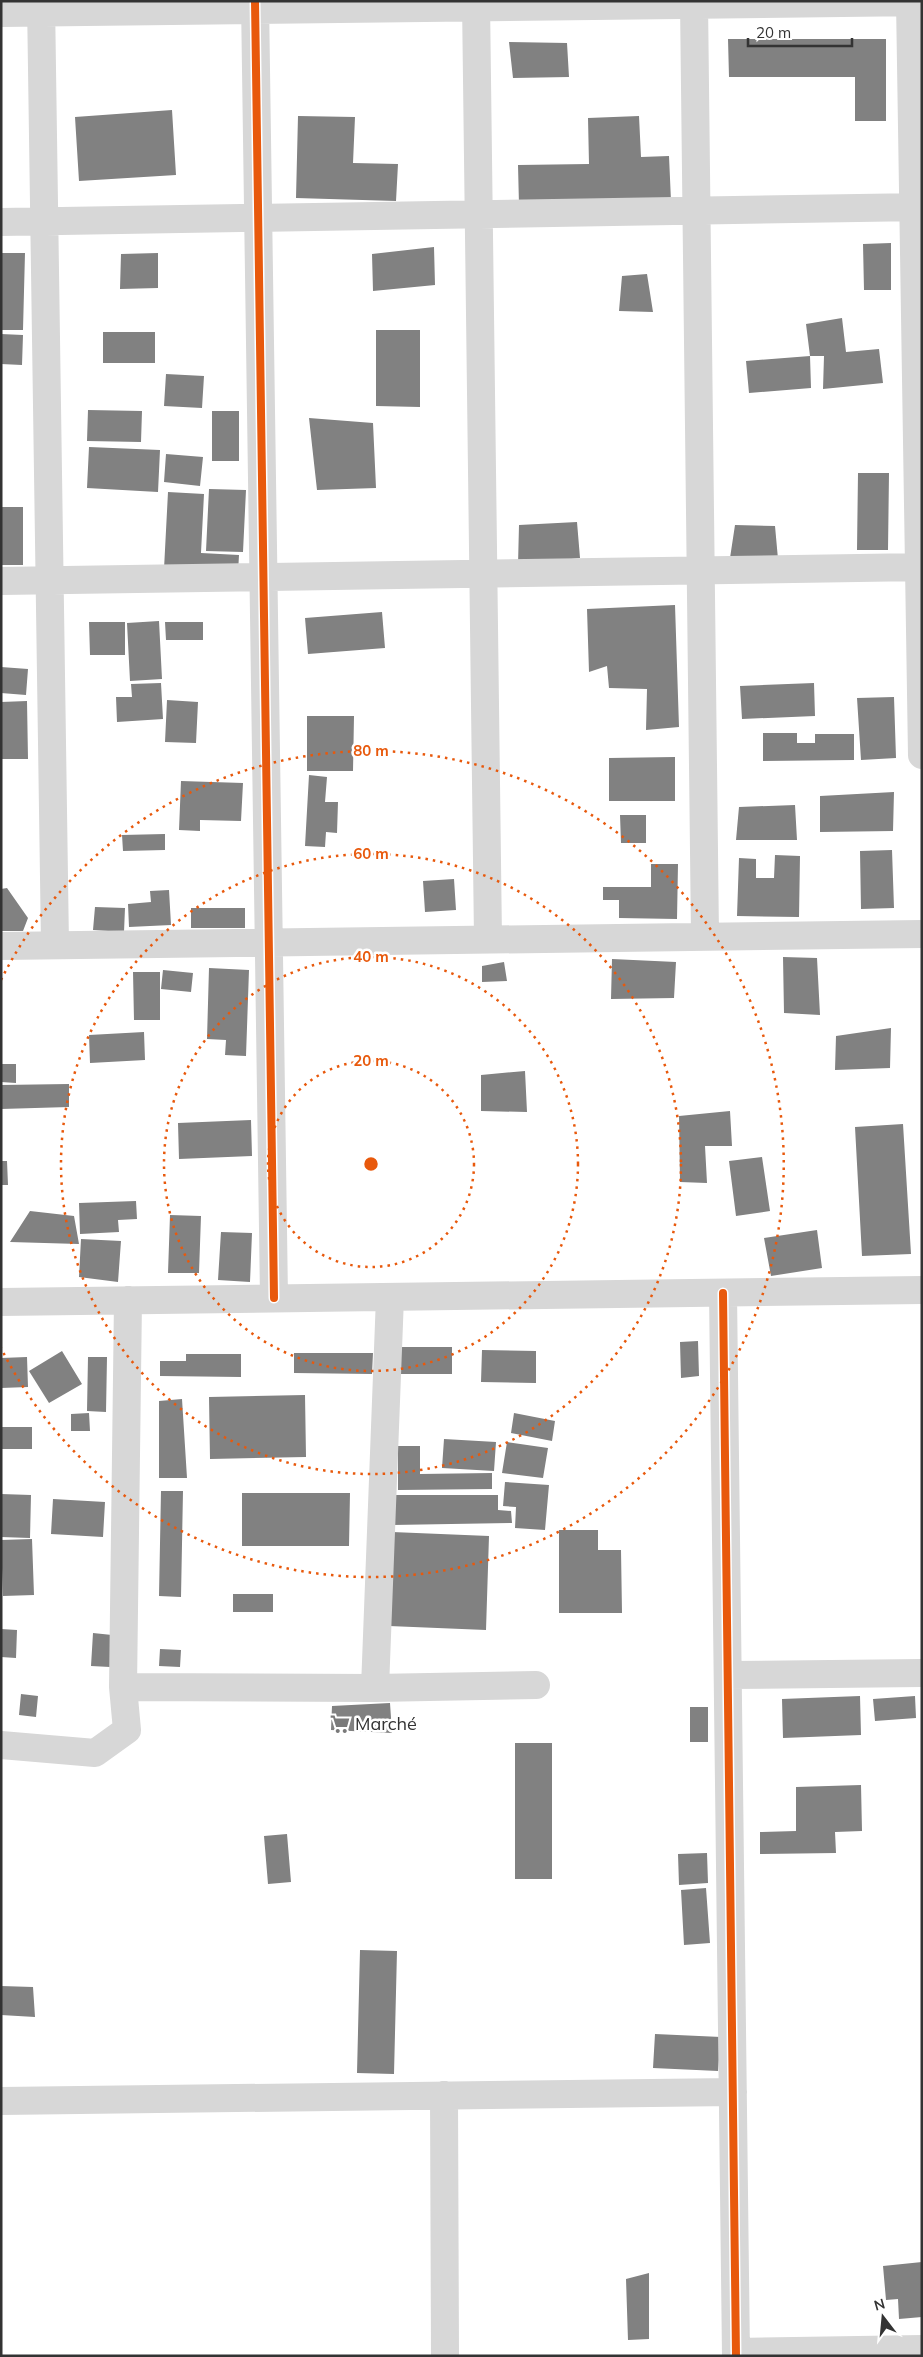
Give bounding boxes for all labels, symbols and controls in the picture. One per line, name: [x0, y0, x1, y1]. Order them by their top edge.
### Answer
scale bar: [748, 15, 852, 47]
text: 20 m: [756, 23, 791, 42]
text: 80 m: [353, 741, 389, 760]
text: 60 m: [353, 844, 389, 863]
text: 40 m: [353, 947, 389, 966]
text: 20 m: [353, 1051, 389, 1070]
centre of rings: [362, 1155, 380, 1173]
place label: Marché: [355, 1712, 417, 1735]
supermarket icon: Marché: [329, 1713, 351, 1735]
north arrow: [858, 2292, 908, 2342]
text: N: [872, 2294, 887, 2315]

